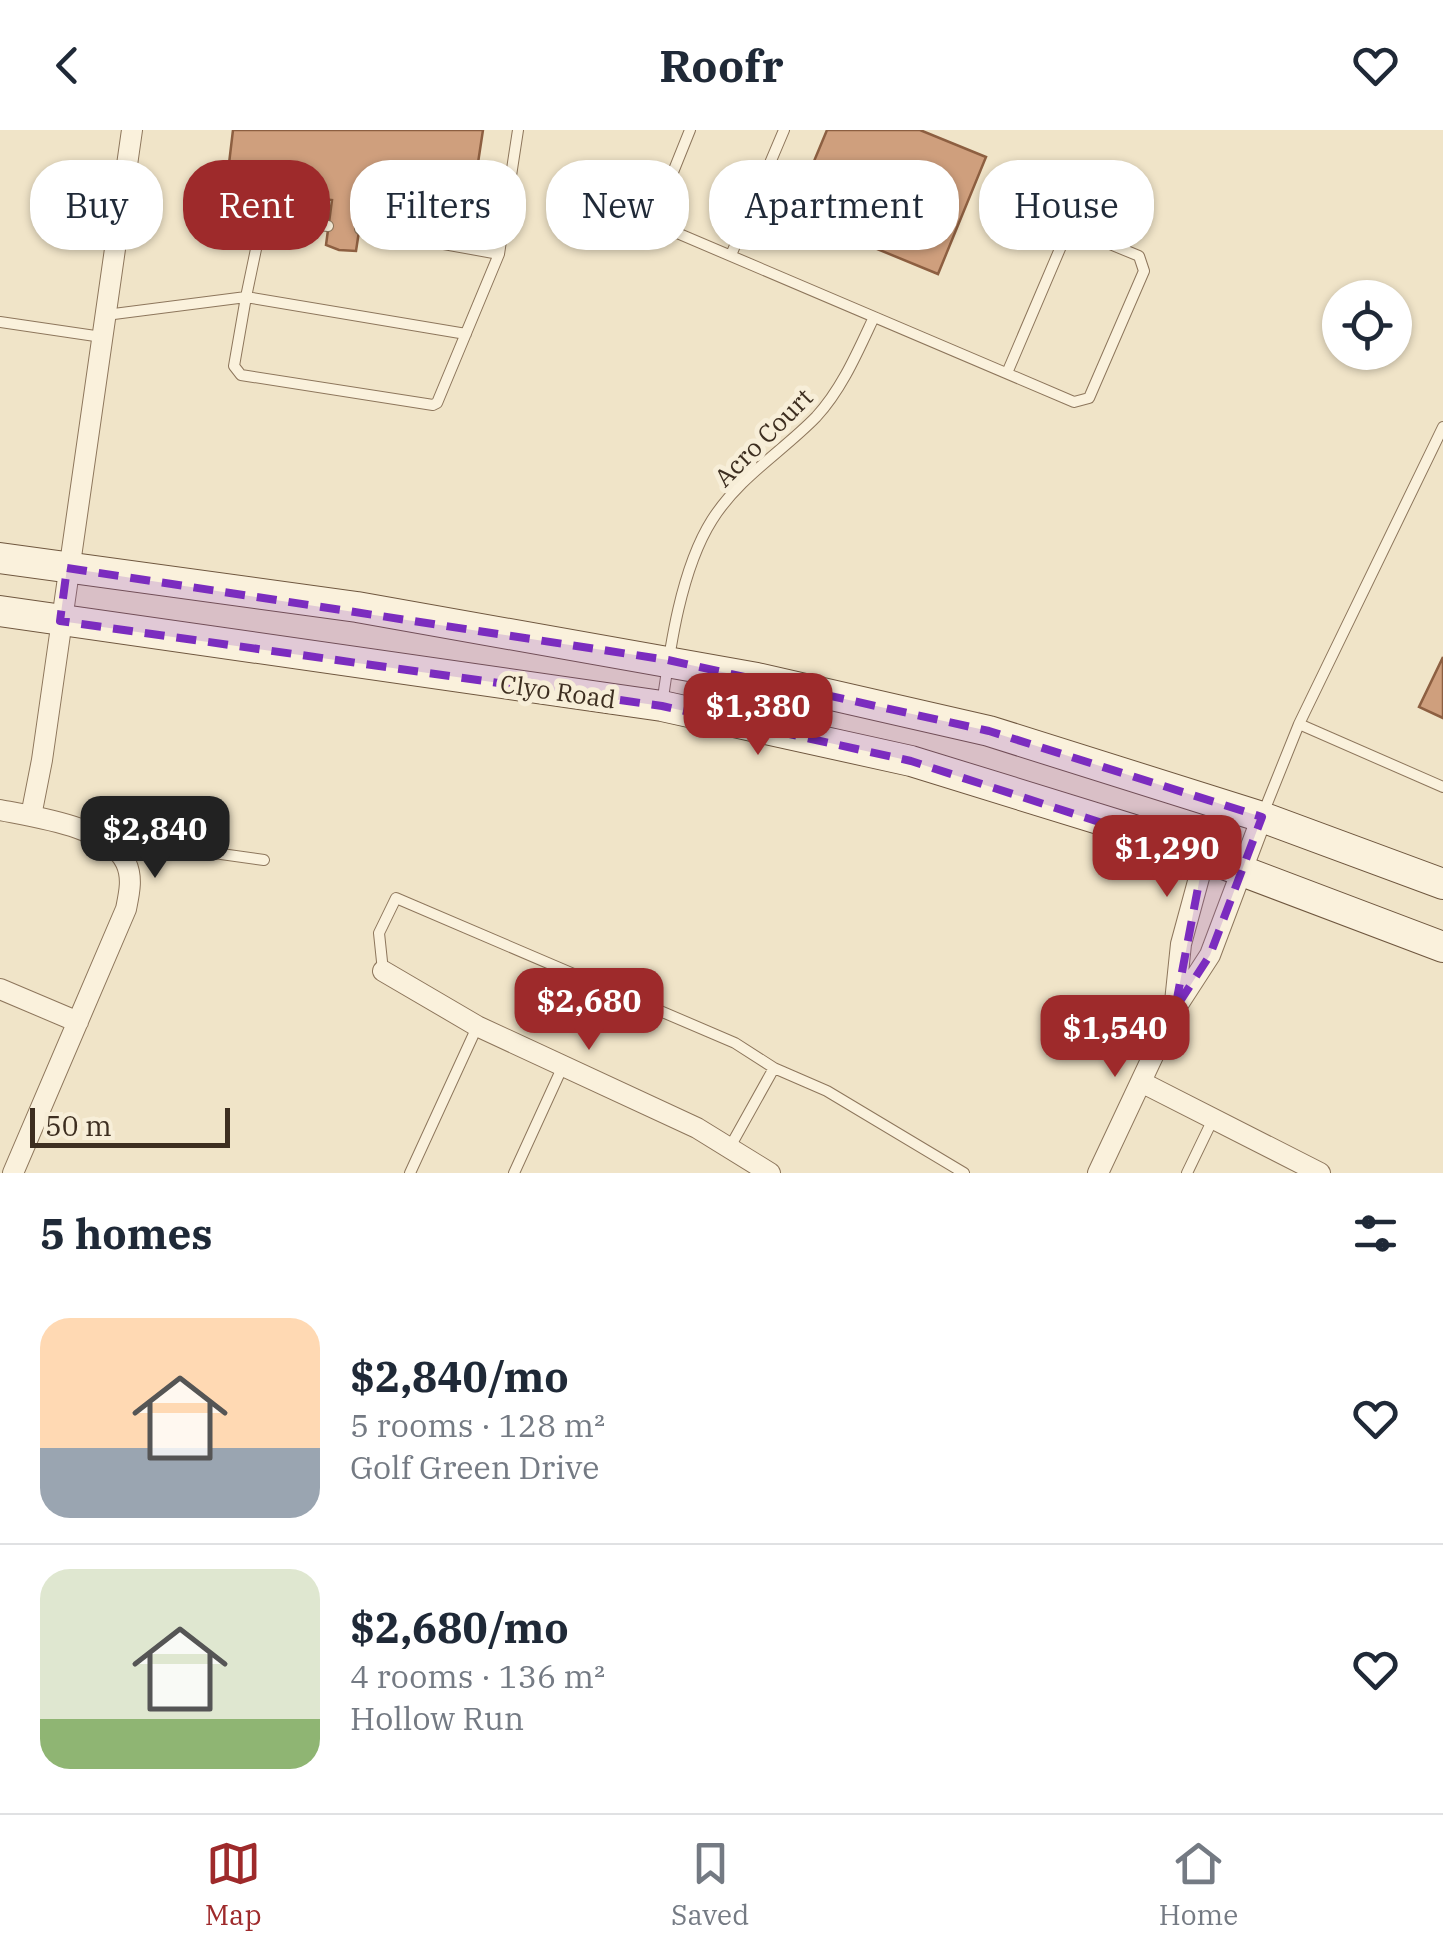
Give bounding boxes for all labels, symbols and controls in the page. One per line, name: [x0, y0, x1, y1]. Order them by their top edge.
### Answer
text: Roofr: [659, 36, 784, 94]
icon: back: [40, 38, 95, 93]
icon: heart: [1348, 38, 1403, 93]
chip: Buy: [30, 160, 163, 250]
chip: Rent: [183, 160, 330, 250]
chip: Filters: [350, 160, 526, 250]
chip: New: [546, 160, 689, 250]
chip: Apartment: [709, 160, 959, 250]
chip: House: [979, 160, 1154, 250]
map controls: [1322, 280, 1412, 370]
button: locate: [1322, 280, 1412, 370]
street label: Acro Court: [707, 380, 820, 493]
street label: Clyo Road: [498, 667, 618, 715]
pin: $1,380: [677, 673, 839, 758]
text: $1,380: [706, 684, 810, 726]
pin: $2,840: [74, 796, 236, 881]
text: $2,840: [103, 807, 207, 849]
pin: $1,290: [1086, 815, 1248, 900]
text: $1,290: [1115, 826, 1219, 868]
pin: $2,680: [508, 968, 670, 1053]
text: $2,680: [537, 979, 641, 1021]
pin: $1,540: [1034, 995, 1196, 1080]
text: $1,540: [1063, 1006, 1167, 1048]
scale bar: [30, 1103, 230, 1148]
text: 50 m: [45, 1107, 112, 1144]
text: 5 homes: [40, 1206, 213, 1261]
icon: filters: [1348, 1206, 1403, 1261]
text: $2,840/mo: [350, 1349, 569, 1404]
icon: home: [120, 1358, 240, 1478]
icon: heart: [1348, 1391, 1403, 1446]
text: 5 rooms · 128 m²: [350, 1404, 605, 1446]
text: Golf Green Drive: [350, 1446, 599, 1488]
text: $2,680/mo: [350, 1600, 569, 1655]
icon: home: [120, 1609, 240, 1729]
icon: heart: [1348, 1642, 1403, 1697]
text: 4 rooms · 136 m²: [350, 1655, 605, 1697]
text: Hollow Run: [350, 1697, 524, 1739]
tab: Map: [205, 1836, 262, 1933]
tab: Saved: [671, 1836, 749, 1933]
tab: Home: [1159, 1836, 1238, 1933]

